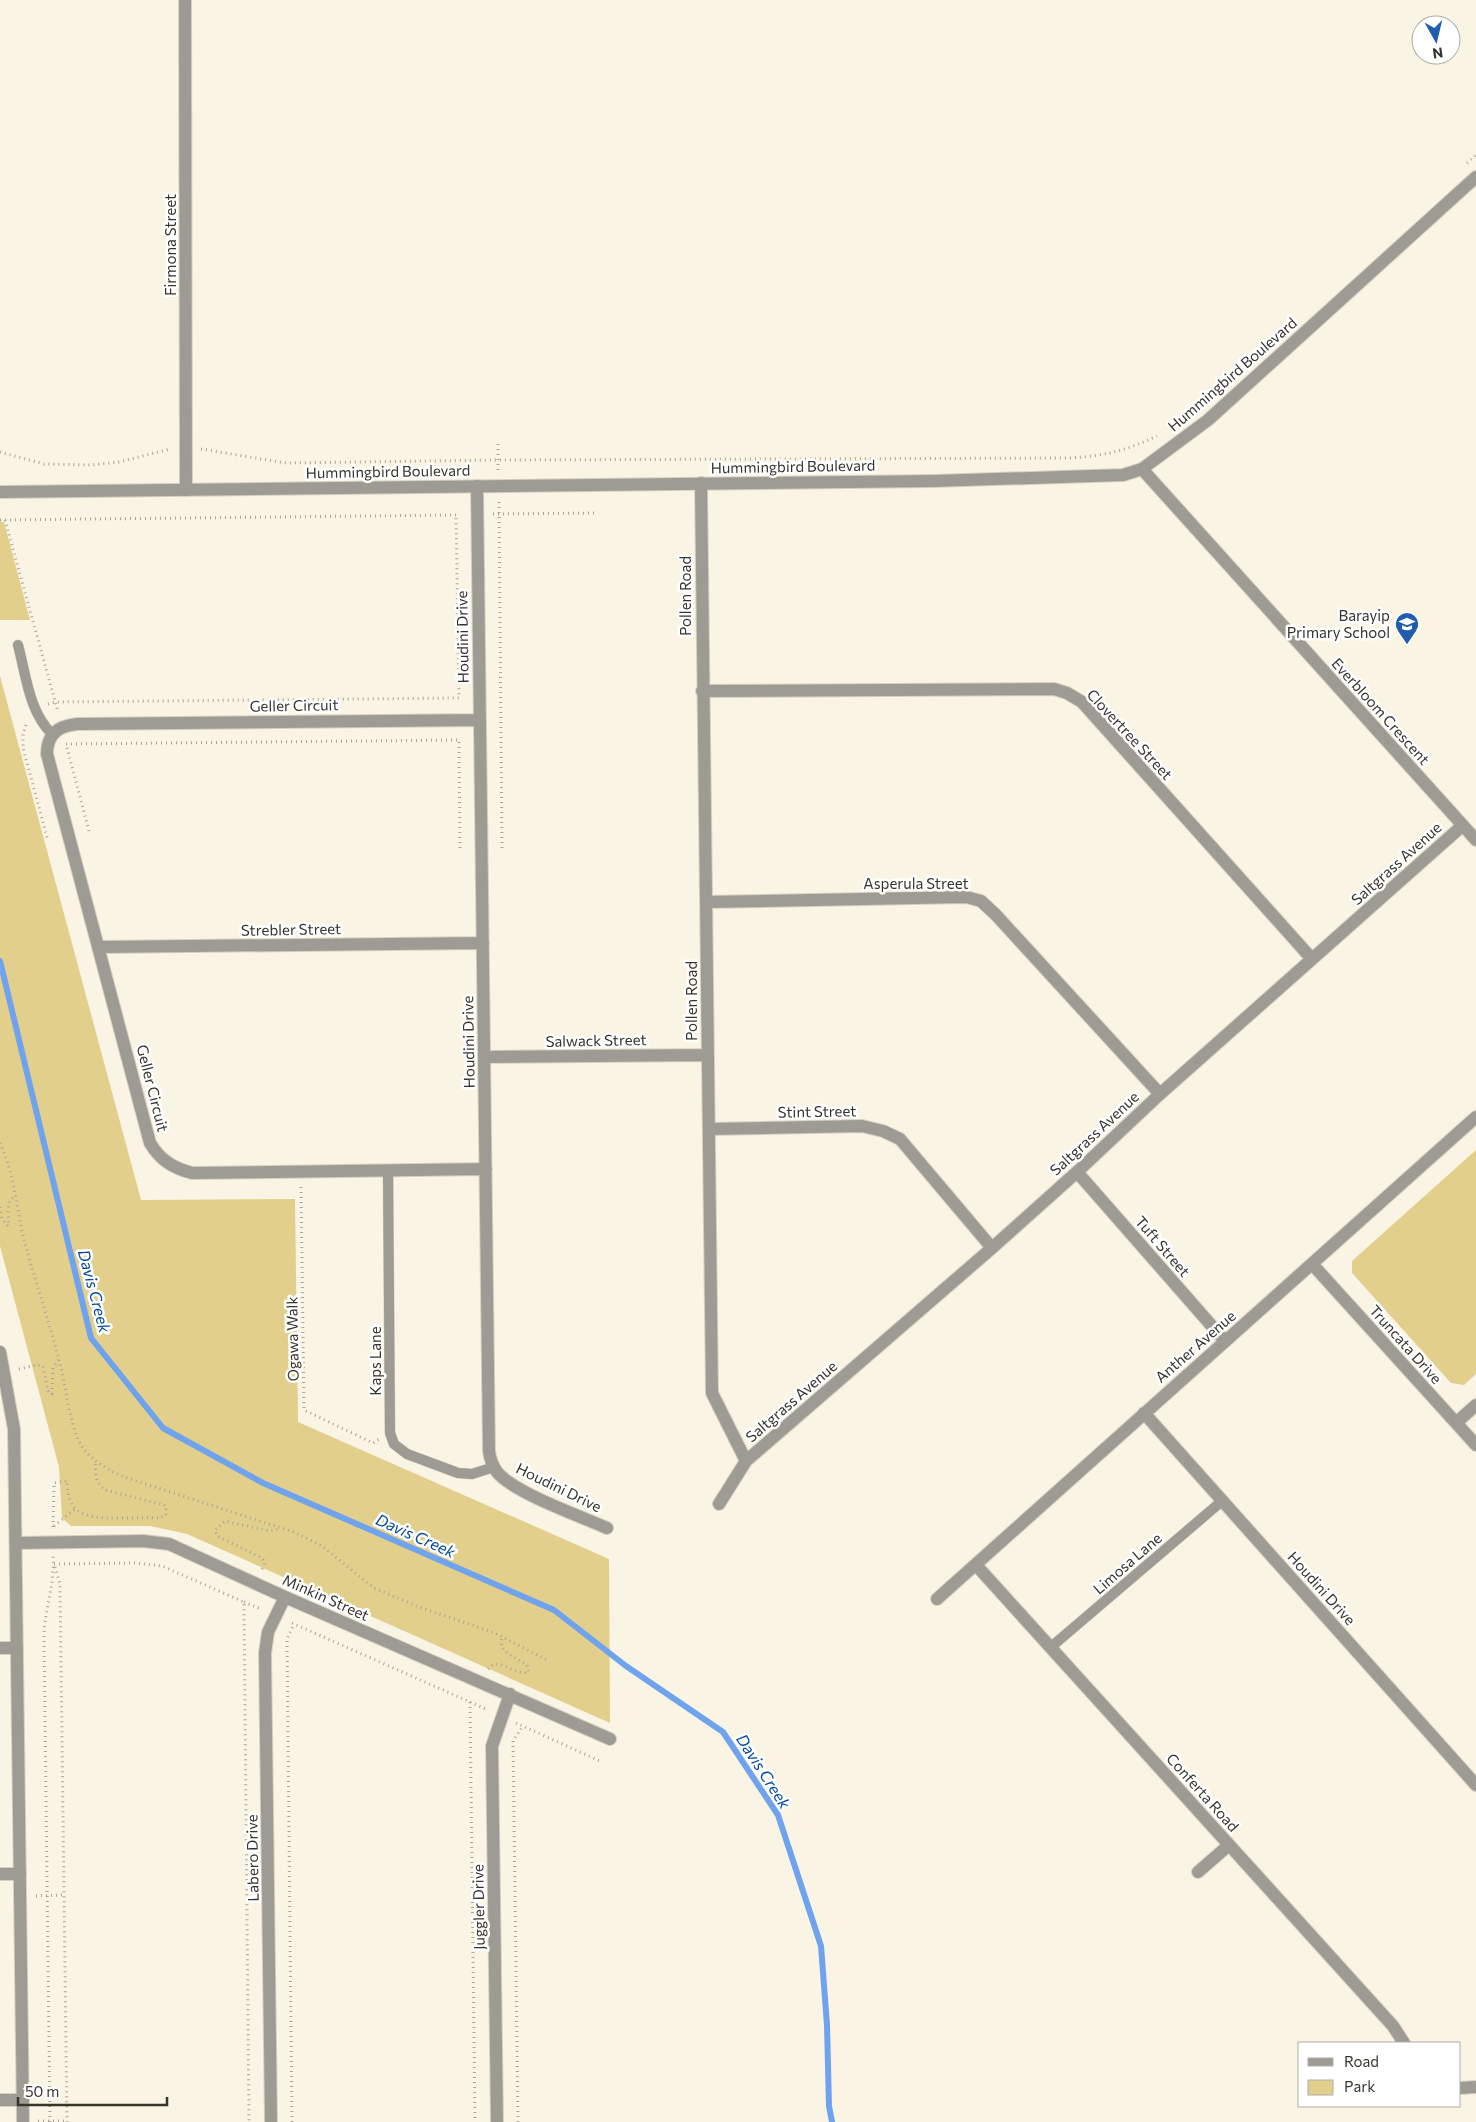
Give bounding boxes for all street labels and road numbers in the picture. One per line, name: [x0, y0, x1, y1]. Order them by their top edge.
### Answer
street label: Firmona Street: [161, 194, 179, 296]
street label: Hummingbird Boulevard: [1164, 313, 1300, 435]
street label: Hummingbird Boulevard: [710, 456, 876, 476]
street label: Hummingbird Boulevard: [305, 461, 471, 481]
street label: Pollen Road: [676, 556, 694, 636]
street label: Houdini Drive: [452, 590, 472, 683]
street label: Everbloom Crescent: [1328, 654, 1434, 768]
street label: Clovertree Street: [1083, 685, 1177, 783]
street label: Geller Circuit: [249, 695, 339, 715]
street label: Saltgrass Avenue: [1347, 818, 1445, 908]
street label: Asperula Street: [863, 874, 969, 892]
street label: Strebler Street: [241, 919, 341, 939]
street label: Pollen Road: [682, 961, 700, 1041]
street label: Houdini Drive: [458, 995, 478, 1088]
street label: Salwack Street: [545, 1030, 647, 1050]
street label: Geller Circuit: [134, 1043, 172, 1133]
street label: Saltgrass Avenue: [1046, 1087, 1142, 1179]
street label: Stint Street: [778, 1101, 856, 1121]
street label: Tuft Street: [1132, 1212, 1194, 1280]
street label: Ogawa Walk: [282, 1296, 302, 1382]
street label: Truncata Drive: [1366, 1301, 1446, 1387]
street label: Anther Avenue: [1151, 1306, 1239, 1386]
street label: Kaps Lane: [366, 1326, 384, 1396]
street label: Saltgrass Avenue: [742, 1356, 840, 1445]
street label: Houdini Drive: [513, 1459, 605, 1515]
street label: Limosa Lane: [1089, 1528, 1165, 1598]
street label: Houdini Drive: [1284, 1548, 1360, 1629]
street label: Minkin Street: [280, 1570, 372, 1624]
street label: Conferta Road: [1163, 1749, 1243, 1835]
street label: Labero Drive: [242, 1814, 262, 1902]
street label: Juggler Drive: [468, 1864, 488, 1950]

